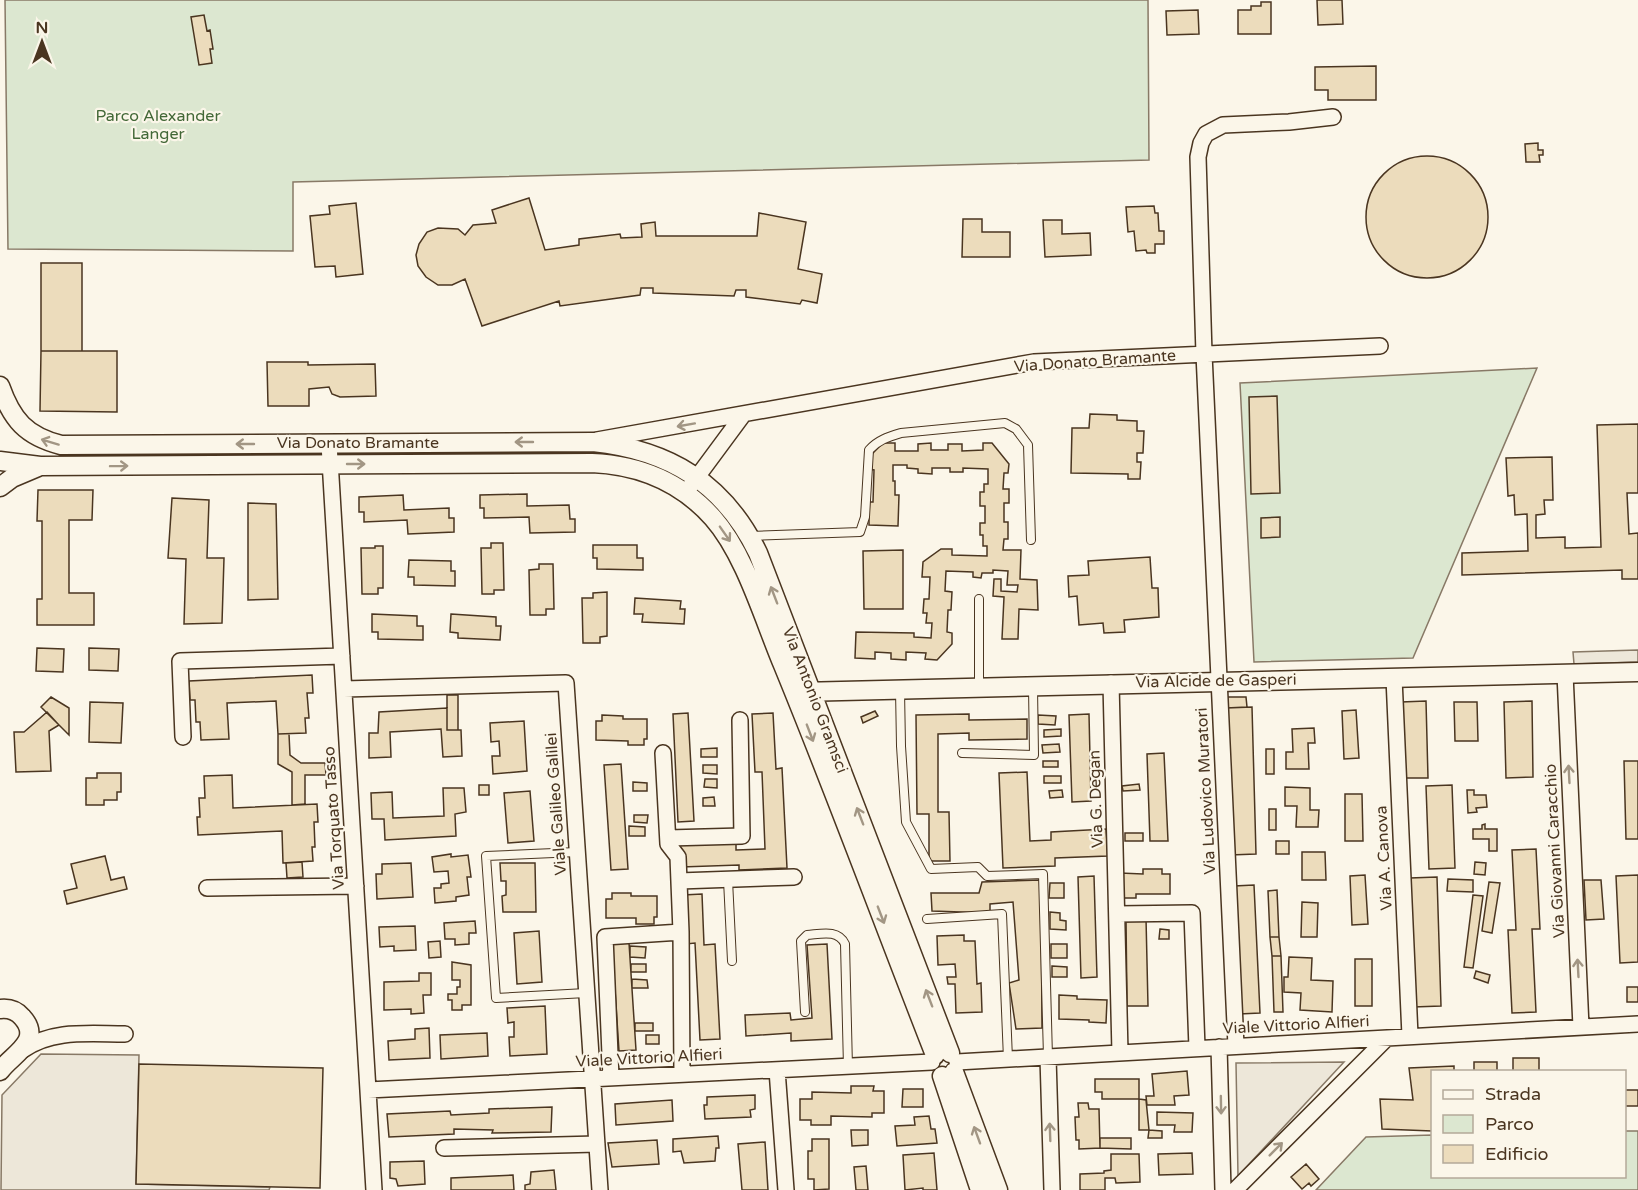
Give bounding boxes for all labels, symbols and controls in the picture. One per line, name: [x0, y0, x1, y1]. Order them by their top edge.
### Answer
north arrow: [12, 12, 72, 72]
text: N: [36, 18, 48, 38]
park label: Parco Alexander Langer: [95, 106, 221, 144]
street label: Via Donato Bramante: [1013, 345, 1177, 377]
one-way arrow: [676, 419, 696, 430]
street label: Via Donato Bramante: [277, 433, 439, 453]
one-way arrow: [41, 435, 60, 446]
one-way arrow: [514, 436, 534, 448]
one-way arrow: [235, 438, 255, 450]
one-way arrow: [346, 458, 366, 470]
one-way arrow: [109, 460, 129, 472]
one-way arrow: [719, 526, 731, 542]
one-way arrow: [768, 586, 779, 605]
street label: Via Antonio Gramsci: [778, 624, 852, 776]
street label: Via Alcide de Gasperi: [1135, 670, 1297, 692]
street label: Via Ludovico Muratori: [1192, 707, 1220, 875]
one-way arrow: [805, 723, 816, 742]
street label: Viale Galileo Galilei: [541, 732, 571, 876]
street label: Via Torquato Tasso: [319, 746, 349, 890]
street label: Via G. Degan: [1084, 750, 1108, 848]
street label: Via Giovanni Caracchio: [1540, 763, 1570, 939]
one-way arrow: [1564, 764, 1575, 784]
street label: Via A. Canova: [1371, 805, 1397, 911]
one-way arrow: [853, 807, 864, 826]
one-way arrow: [876, 905, 887, 923]
one-way arrow: [1572, 959, 1583, 979]
one-way arrow: [923, 989, 934, 1008]
street label: Viale Vittorio Alfieri: [1222, 1011, 1370, 1039]
street label: Viale Vittorio Alfieri: [575, 1044, 723, 1072]
legend: [1431, 1070, 1626, 1178]
text: Strada: [1485, 1083, 1541, 1105]
one-way arrow: [1215, 1095, 1226, 1115]
text: Parco: [1485, 1113, 1534, 1135]
one-way arrow: [1044, 1122, 1056, 1142]
one-way arrow: [971, 1126, 982, 1145]
one-way arrow: [1269, 1141, 1284, 1156]
text: Edificio: [1485, 1143, 1549, 1165]

